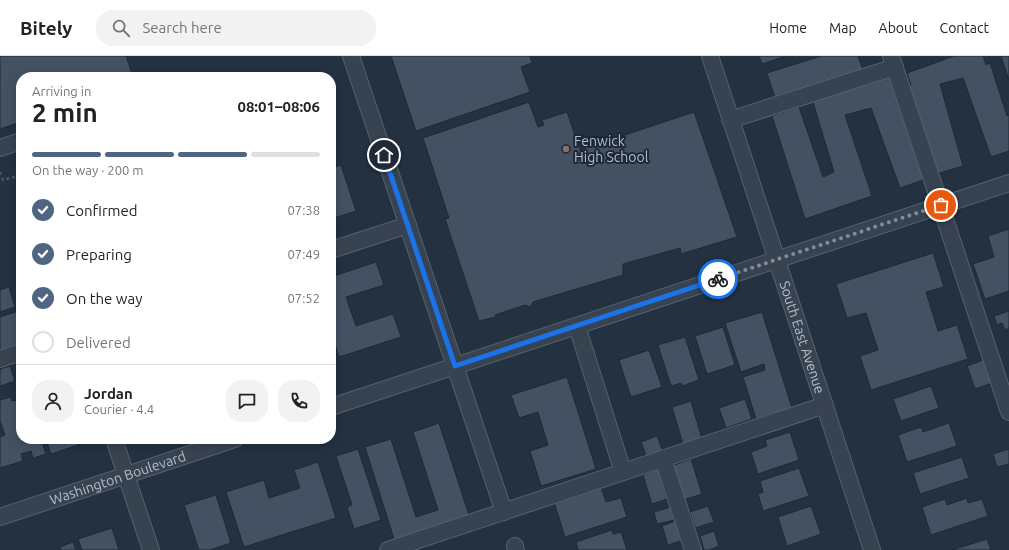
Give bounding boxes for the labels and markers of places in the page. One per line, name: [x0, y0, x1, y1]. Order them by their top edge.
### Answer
place label: Fenwick High School: [574, 133, 649, 165]
pin: [367, 138, 401, 172]
marker: Fenwick High School: [561, 144, 571, 154]
pin: [924, 188, 958, 222]

